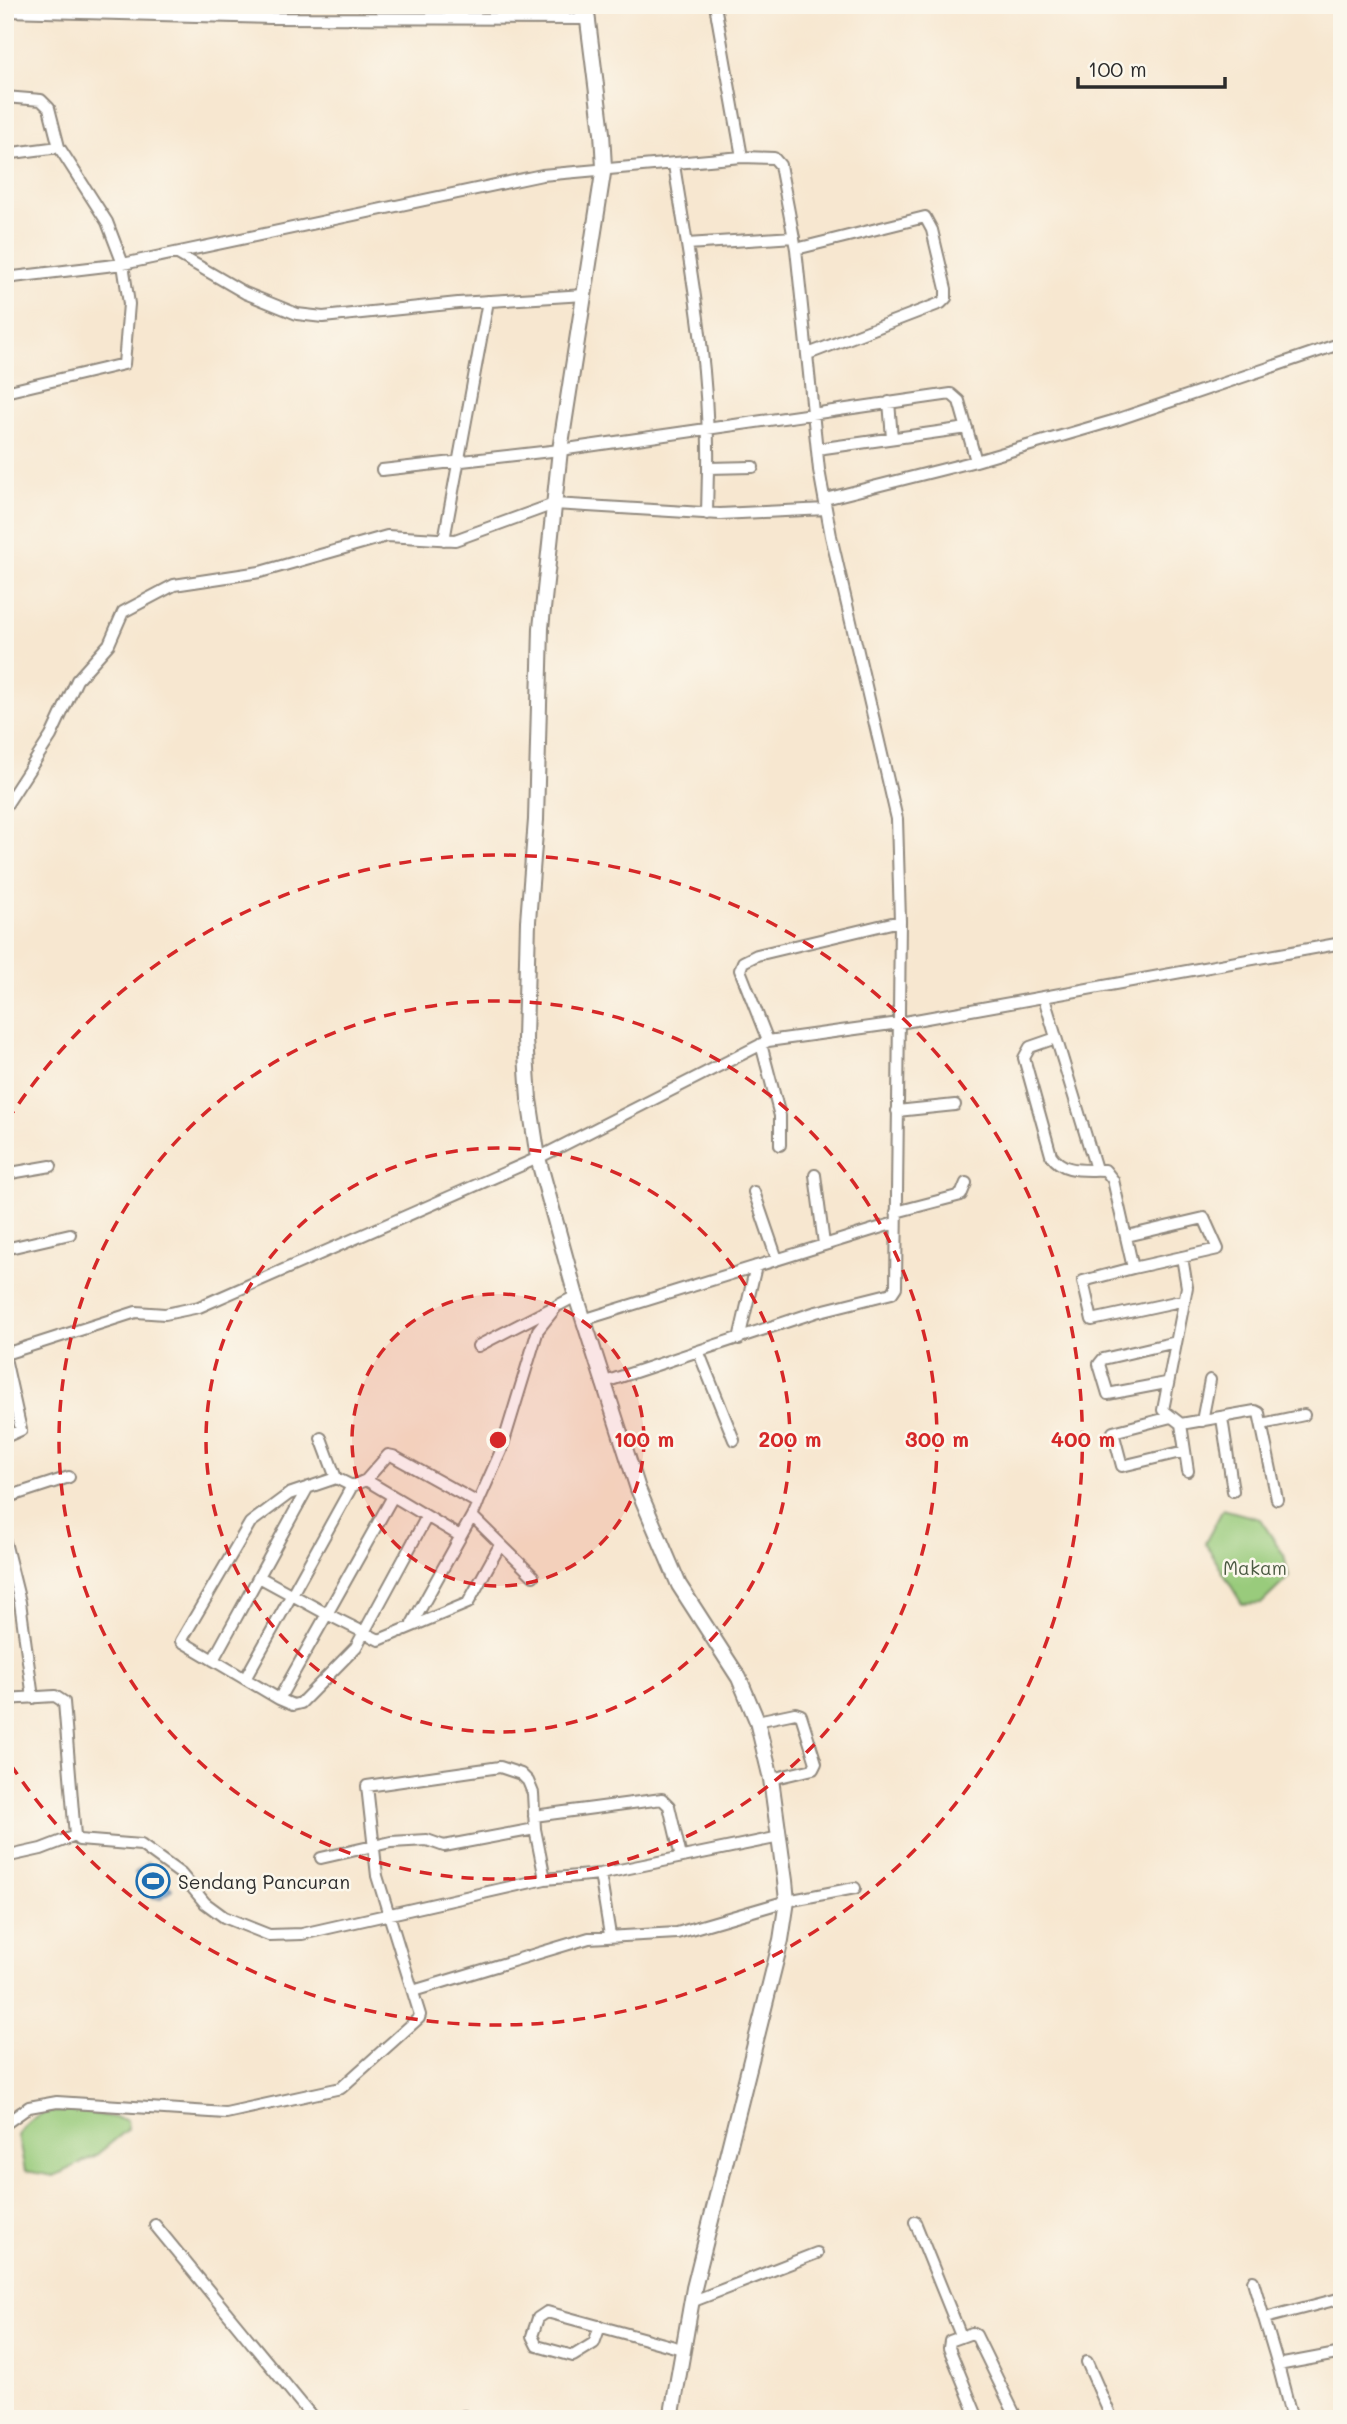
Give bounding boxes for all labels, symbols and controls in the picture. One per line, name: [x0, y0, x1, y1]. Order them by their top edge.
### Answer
scale bar: [1078, 46, 1224, 90]
text: 100 m: [1088, 55, 1147, 82]
text: 100 m: [614, 1425, 674, 1452]
text: 200 m: [759, 1425, 821, 1452]
text: 300 m: [905, 1425, 969, 1452]
text: 400 m: [1051, 1425, 1115, 1452]
centre of rings: [486, 1428, 510, 1452]
park label: Makam: [1223, 1555, 1287, 1580]
sports icon: Sendang Pancuran: [134, 1862, 172, 1900]
place label: Sendang Pancuran: [178, 1869, 350, 1894]

